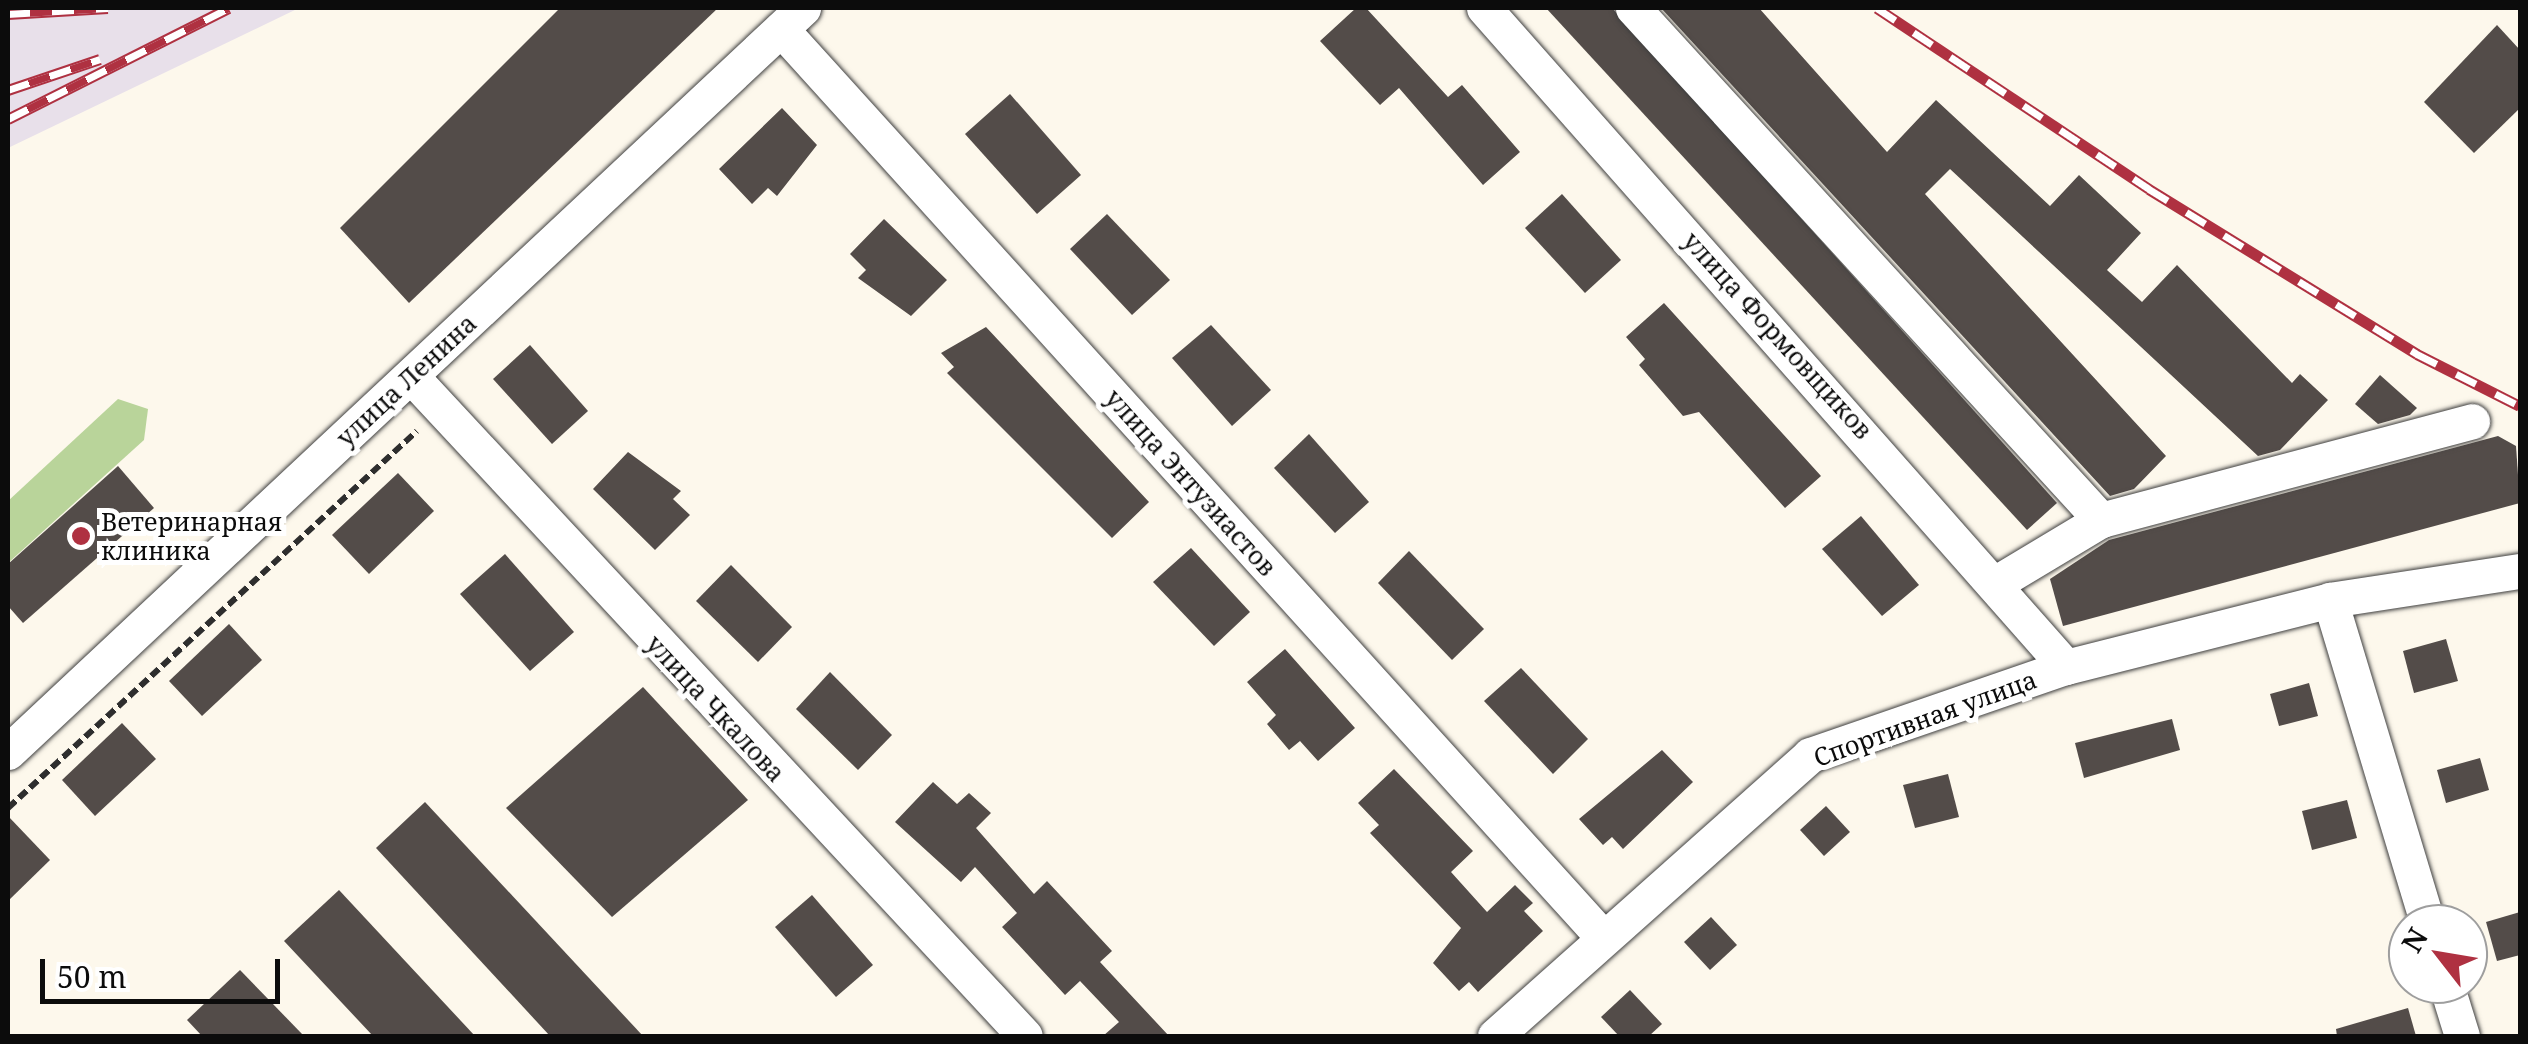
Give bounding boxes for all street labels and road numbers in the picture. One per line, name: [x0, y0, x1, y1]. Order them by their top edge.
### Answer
street label: улица Формовщиков: [1677, 225, 1879, 445]
street label: улица Ленина: [330, 308, 482, 452]
street label: улица Энтузиастов: [1099, 383, 1283, 581]
street label: улица Чкалова: [640, 628, 792, 788]
street label: Спортивная улица: [1809, 664, 2041, 772]

